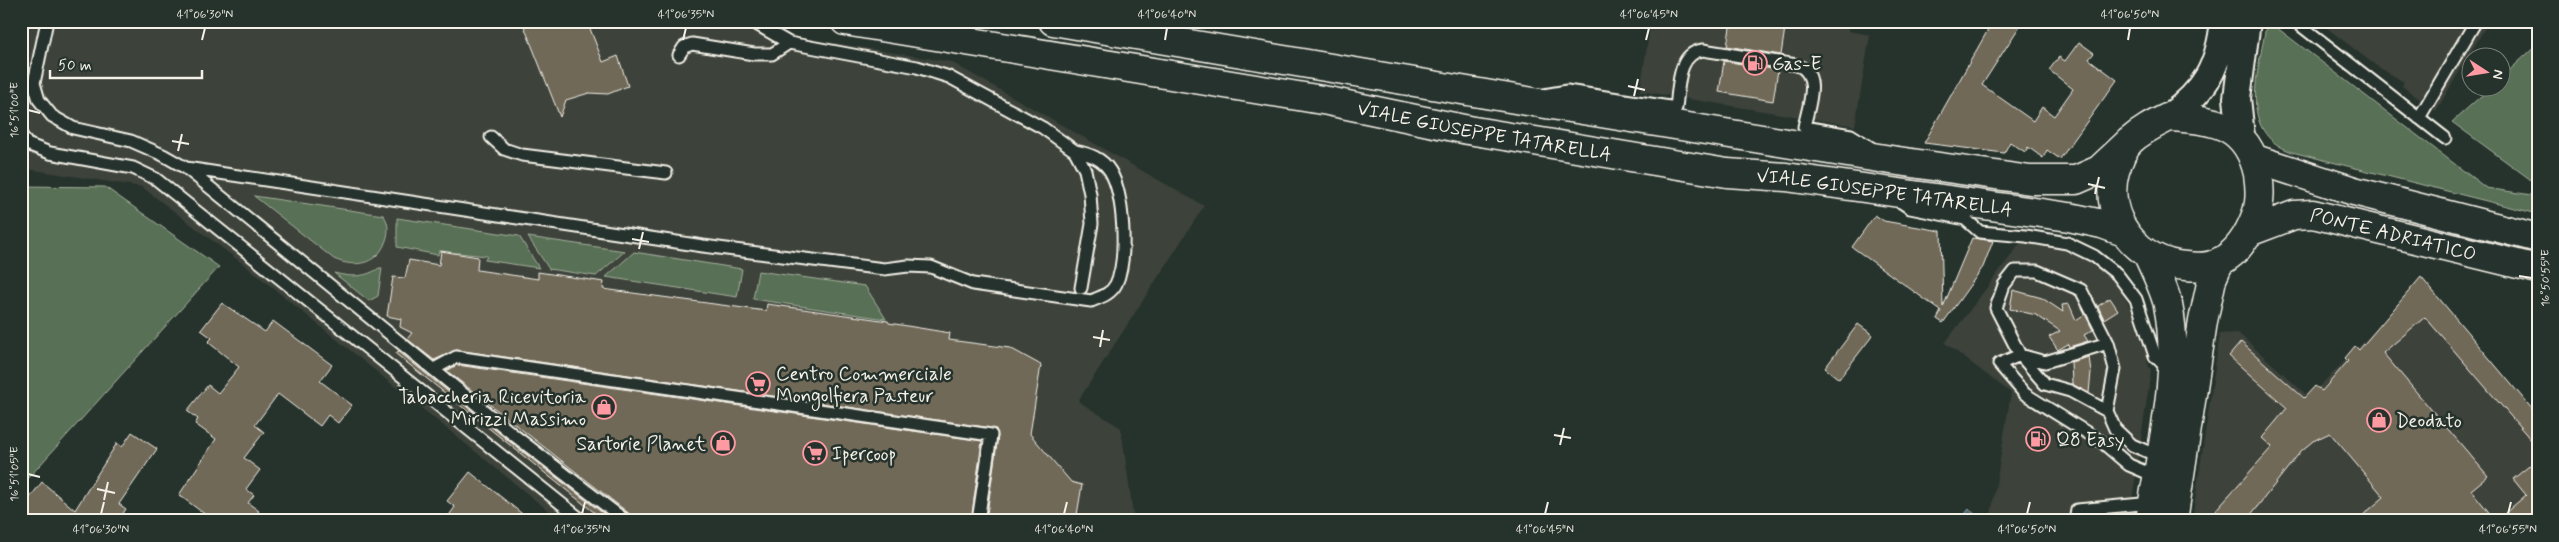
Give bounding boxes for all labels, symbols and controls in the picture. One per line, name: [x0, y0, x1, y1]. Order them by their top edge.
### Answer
text: 41°06'30"N: [177, 7, 233, 23]
text: 41°06'35"N: [658, 7, 714, 23]
text: 41°06'40"N: [1138, 7, 1196, 23]
text: 41°06'45"N: [1620, 7, 1678, 23]
text: 41°06'50"N: [2101, 7, 2159, 23]
scale bar: [50, 48, 202, 80]
north arrow: [2462, 48, 2512, 98]
fuel station icon: Gas-E: [1742, 50, 1768, 76]
place label: Gas-E: [1772, 52, 1822, 77]
text: 50 m: [58, 56, 92, 76]
text: N: [2488, 68, 2508, 81]
text: 16°51'00"E: [7, 82, 23, 138]
street label: VIALE GIUSEPPE TATARELLA: [1355, 96, 1613, 168]
street label: VIALE GIUSEPPE TATARELLA: [1756, 164, 2014, 223]
street label: PONTE ADRIATICO: [2308, 203, 2479, 267]
text: 16°50'55"E: [2538, 249, 2554, 307]
place label: Centro Commerciale Mongolfiera Pasteur: [776, 362, 952, 411]
supermarket icon: Centro Commerciale Mongolfiera Pasteur: [745, 371, 771, 397]
place label: Tabaccheria Ricevitoria Mirizzi Massimo: [398, 385, 587, 432]
shop icon: Tabaccheria Ricevitoria Mirizzi Massimo: [591, 394, 617, 420]
shop icon: Deodato: [2366, 407, 2392, 433]
place label: Deodato: [2396, 409, 2462, 434]
fuel station icon: Q8 Easy: [2025, 426, 2051, 452]
place label: Q8 Easy: [2056, 428, 2124, 453]
shop icon: Sartorie Planet: [710, 430, 736, 456]
place label: Sartorie Planet: [576, 432, 706, 457]
supermarket icon: Ipercoop: [802, 440, 828, 466]
place label: Ipercoop: [832, 442, 896, 467]
text: 16°51'05"E: [7, 446, 23, 502]
text: 41°06'30"N: [73, 522, 129, 538]
text: 41°06'35"N: [554, 522, 610, 538]
text: 41°06'40"N: [1035, 522, 1093, 538]
text: 41°06'45"N: [1516, 522, 1574, 538]
text: 41°06'50"N: [1998, 522, 2056, 538]
text: 41°06'55"N: [2479, 522, 2537, 538]

